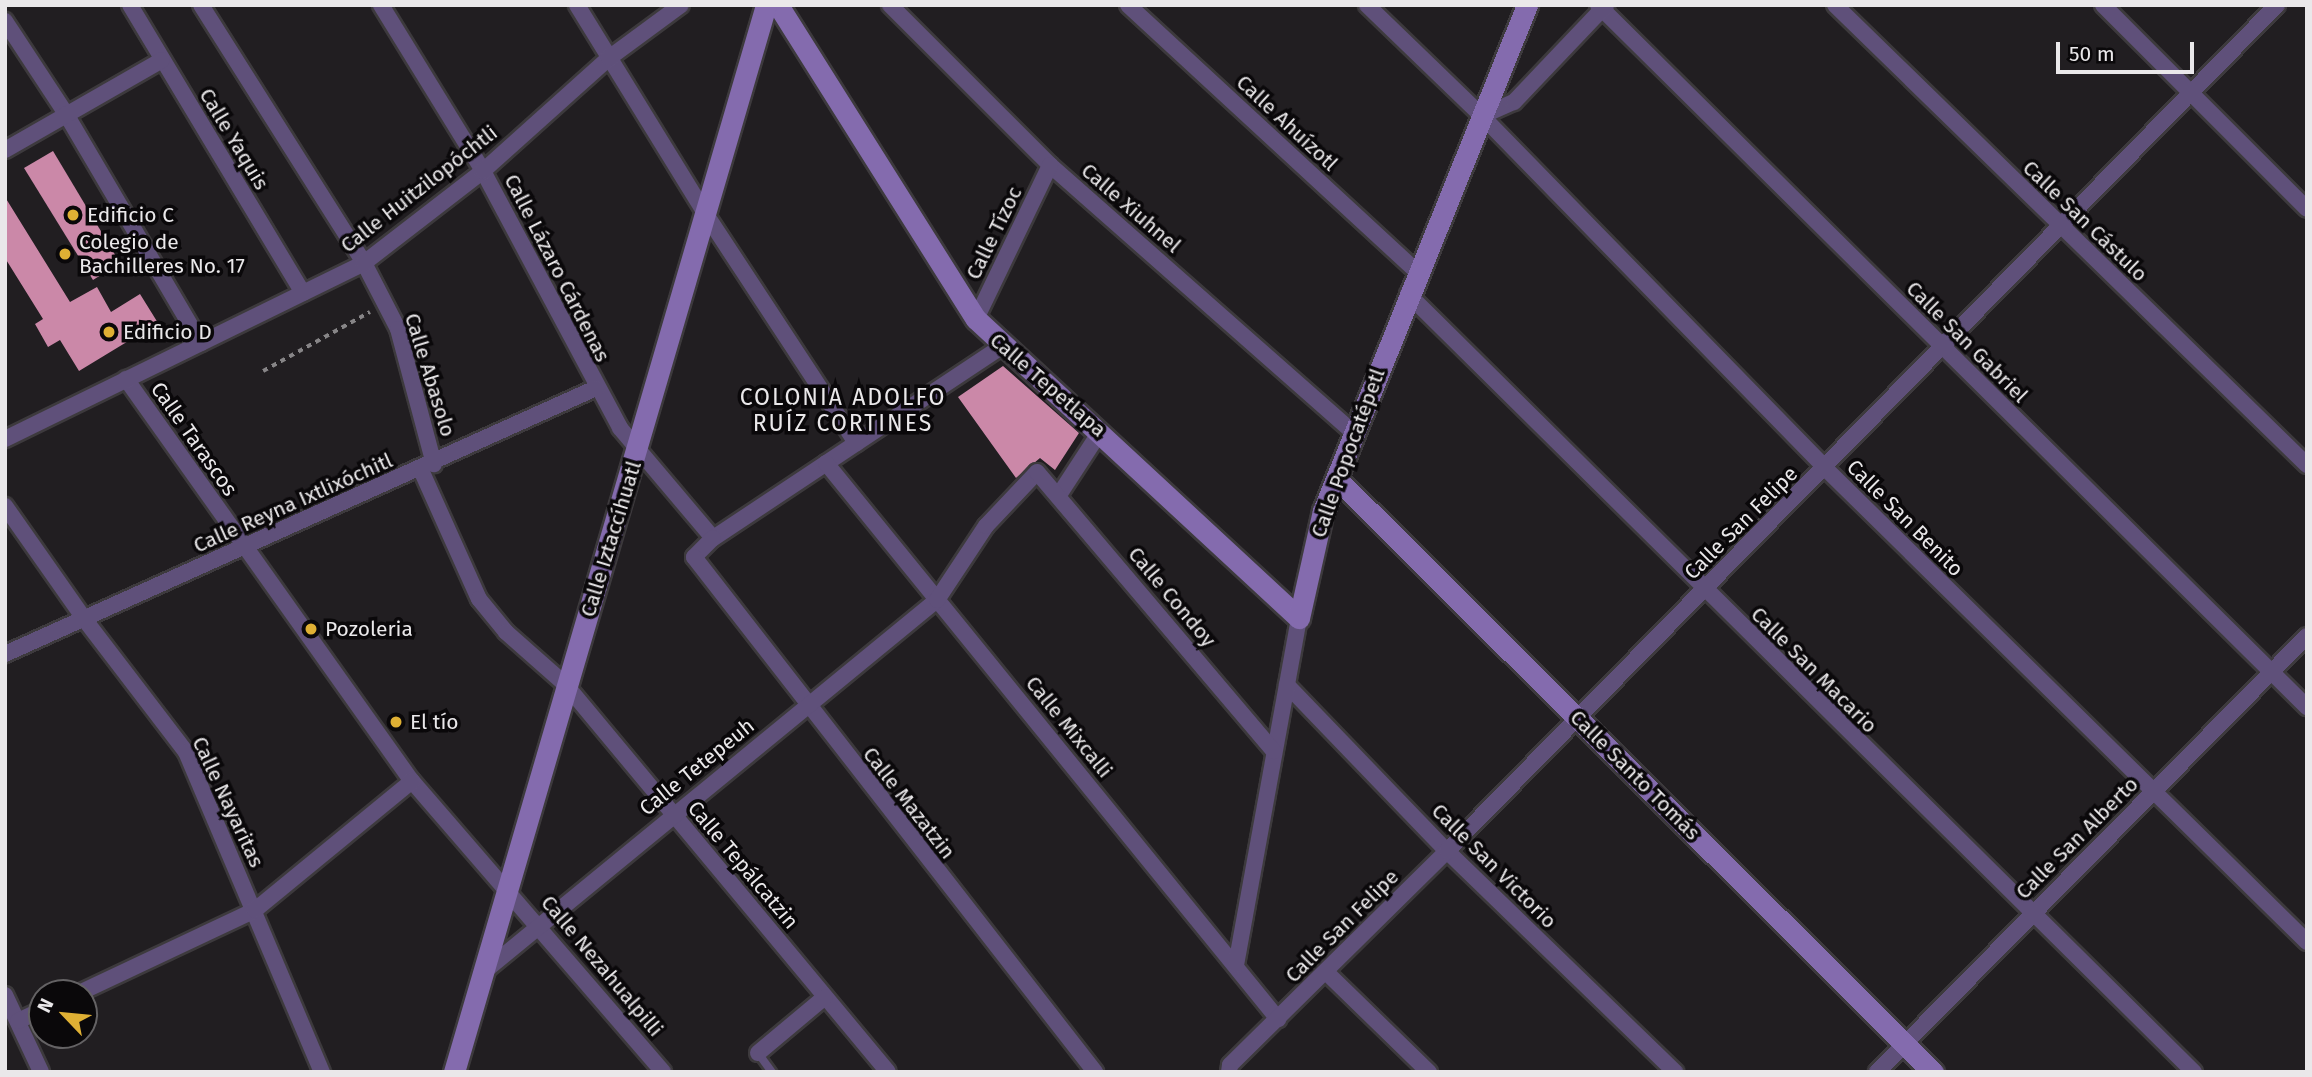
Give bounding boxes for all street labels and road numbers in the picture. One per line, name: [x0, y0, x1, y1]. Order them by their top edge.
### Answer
street label: Calle Ahuízotl: [1231, 70, 1343, 176]
street label: Calle Yaquis: [194, 84, 274, 194]
street label: Calle Huitzilopóchtli: [336, 120, 502, 258]
street label: Calle San Cástulo: [2017, 155, 2153, 287]
street label: Calle Xiuhnel: [1076, 158, 1186, 258]
street label: Calle Lázaro Cárdenas: [499, 170, 615, 366]
street label: Calle Tízoc: [961, 182, 1027, 284]
street label: Calle San Gabriel: [1901, 276, 2033, 408]
street label: Calle Abasolo: [399, 310, 461, 440]
street label: Calle Tepetlapa: [985, 328, 1111, 442]
street label: Calle Popocatépetl: [1306, 365, 1390, 541]
street label: Calle Tarascos: [145, 377, 243, 501]
street label: Calle Reyna Ixtlixóchitl: [190, 448, 396, 558]
street label: Calle San Benito: [1841, 454, 1969, 582]
street label: Calle Iztaccíhuatl: [575, 458, 647, 620]
street label: Calle San Felipe: [1679, 461, 1803, 585]
street label: Calle Condoy: [1123, 542, 1221, 652]
street label: Calle San Macario: [1746, 602, 1882, 738]
street label: Calle Mixcalli: [1020, 671, 1118, 783]
street label: Calle Santo Tomás: [1565, 705, 1705, 845]
street label: Calle Tetepeuh: [635, 713, 759, 821]
street label: Calle Nayaritas: [187, 733, 269, 871]
street label: Calle Mazatzin: [858, 742, 960, 864]
street label: Calle San Alberto: [2011, 772, 2143, 904]
street label: Calle Tepálcatzin: [682, 796, 804, 934]
street label: Calle San Victorio: [1426, 798, 1562, 934]
street label: Calle San Felipe: [1280, 864, 1404, 988]
street label: Calle Nezahualpilli: [536, 890, 668, 1042]

